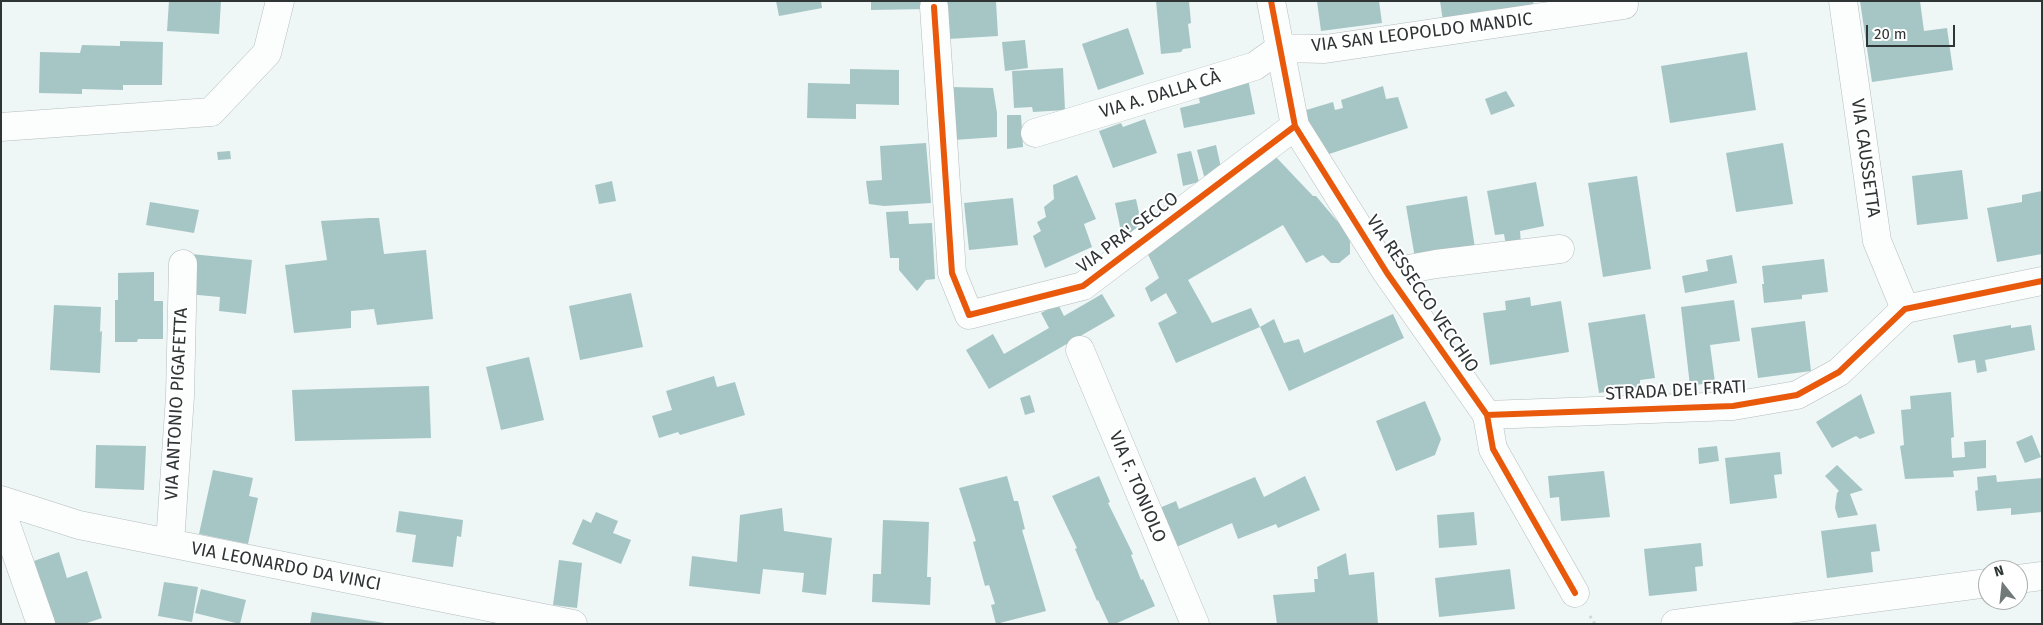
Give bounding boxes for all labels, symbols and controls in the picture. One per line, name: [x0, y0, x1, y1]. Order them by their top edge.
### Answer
street label: VIA SAN LEOPOLDO MANDIC: [1310, 9, 1534, 57]
scale bar: [1868, 15, 1957, 47]
text: 20 m: [1874, 25, 1907, 43]
street label: VIA A. DALLA CÀ: [1097, 66, 1223, 124]
street label: VIA CAUSSETTA: [1846, 97, 1884, 219]
street label: VIA PRA' SECCO: [1073, 188, 1183, 278]
street label: VIA RESSECCO VECCHIO: [1361, 211, 1483, 377]
street label: VIA ANTONIO PIGAFETTA: [161, 307, 193, 501]
street label: STRADA DEI FRATI: [1605, 377, 1747, 405]
street label: VIA F. TONIOLO: [1104, 428, 1170, 546]
street label: VIA LEONARDO DA VINCI: [189, 538, 383, 596]
north arrow: [1978, 560, 2028, 610]
text: N: [1992, 562, 2006, 581]

